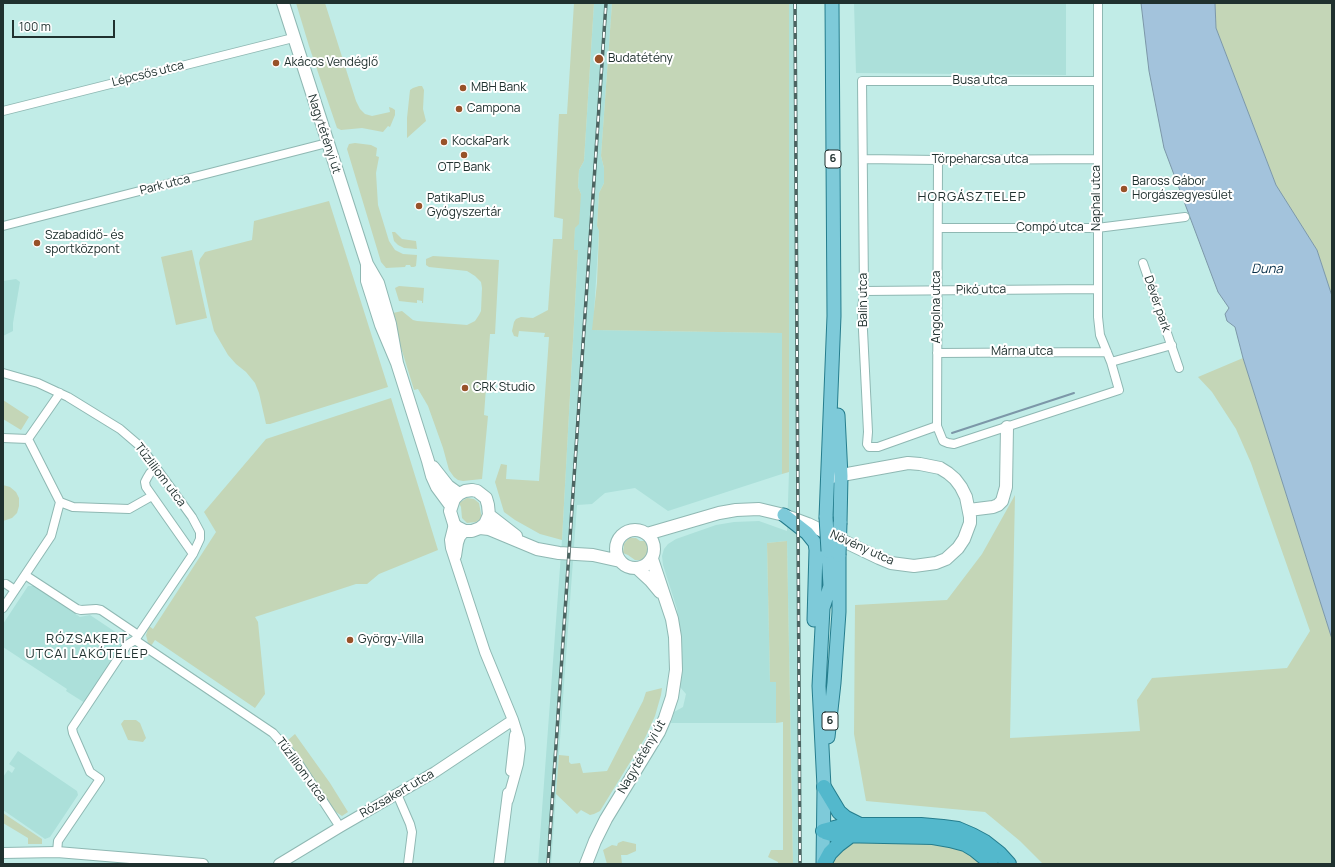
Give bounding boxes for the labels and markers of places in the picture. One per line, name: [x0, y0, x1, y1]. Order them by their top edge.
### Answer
place label: Budatétény: [608, 52, 673, 66]
marker: Budatétény: [593, 53, 605, 65]
place label: Akácos Vendéglő: [284, 56, 378, 70]
marker: Akácos Vendéglő: [271, 58, 281, 68]
place label: MBH Bank: [471, 81, 526, 95]
marker: MBH Bank: [458, 83, 468, 93]
place label: Campona: [467, 102, 520, 116]
marker: Campona: [454, 104, 464, 114]
place label: KockaPark: [452, 135, 509, 149]
marker: KockaPark: [439, 137, 449, 147]
marker: OTP Bank: [459, 150, 469, 160]
place label: OTP Bank: [438, 161, 490, 175]
place label: Baross Gábor Horgászegyesület: [1132, 175, 1233, 203]
marker: Baross Gábor Horgászegyesület: [1119, 184, 1129, 194]
place label: PatikaPlus Gyógyszertár: [427, 192, 501, 220]
marker: PatikaPlus Gyógyszertár: [414, 201, 424, 211]
place label: Szabadidő- és sportközpont: [45, 229, 124, 257]
marker: Szabadidő- és sportközpont: [32, 238, 42, 248]
place label: CRK Studio: [473, 381, 535, 395]
marker: CRK Studio: [460, 383, 470, 393]
place label: György-Villa: [358, 633, 424, 647]
marker: György-Villa: [345, 635, 355, 645]

